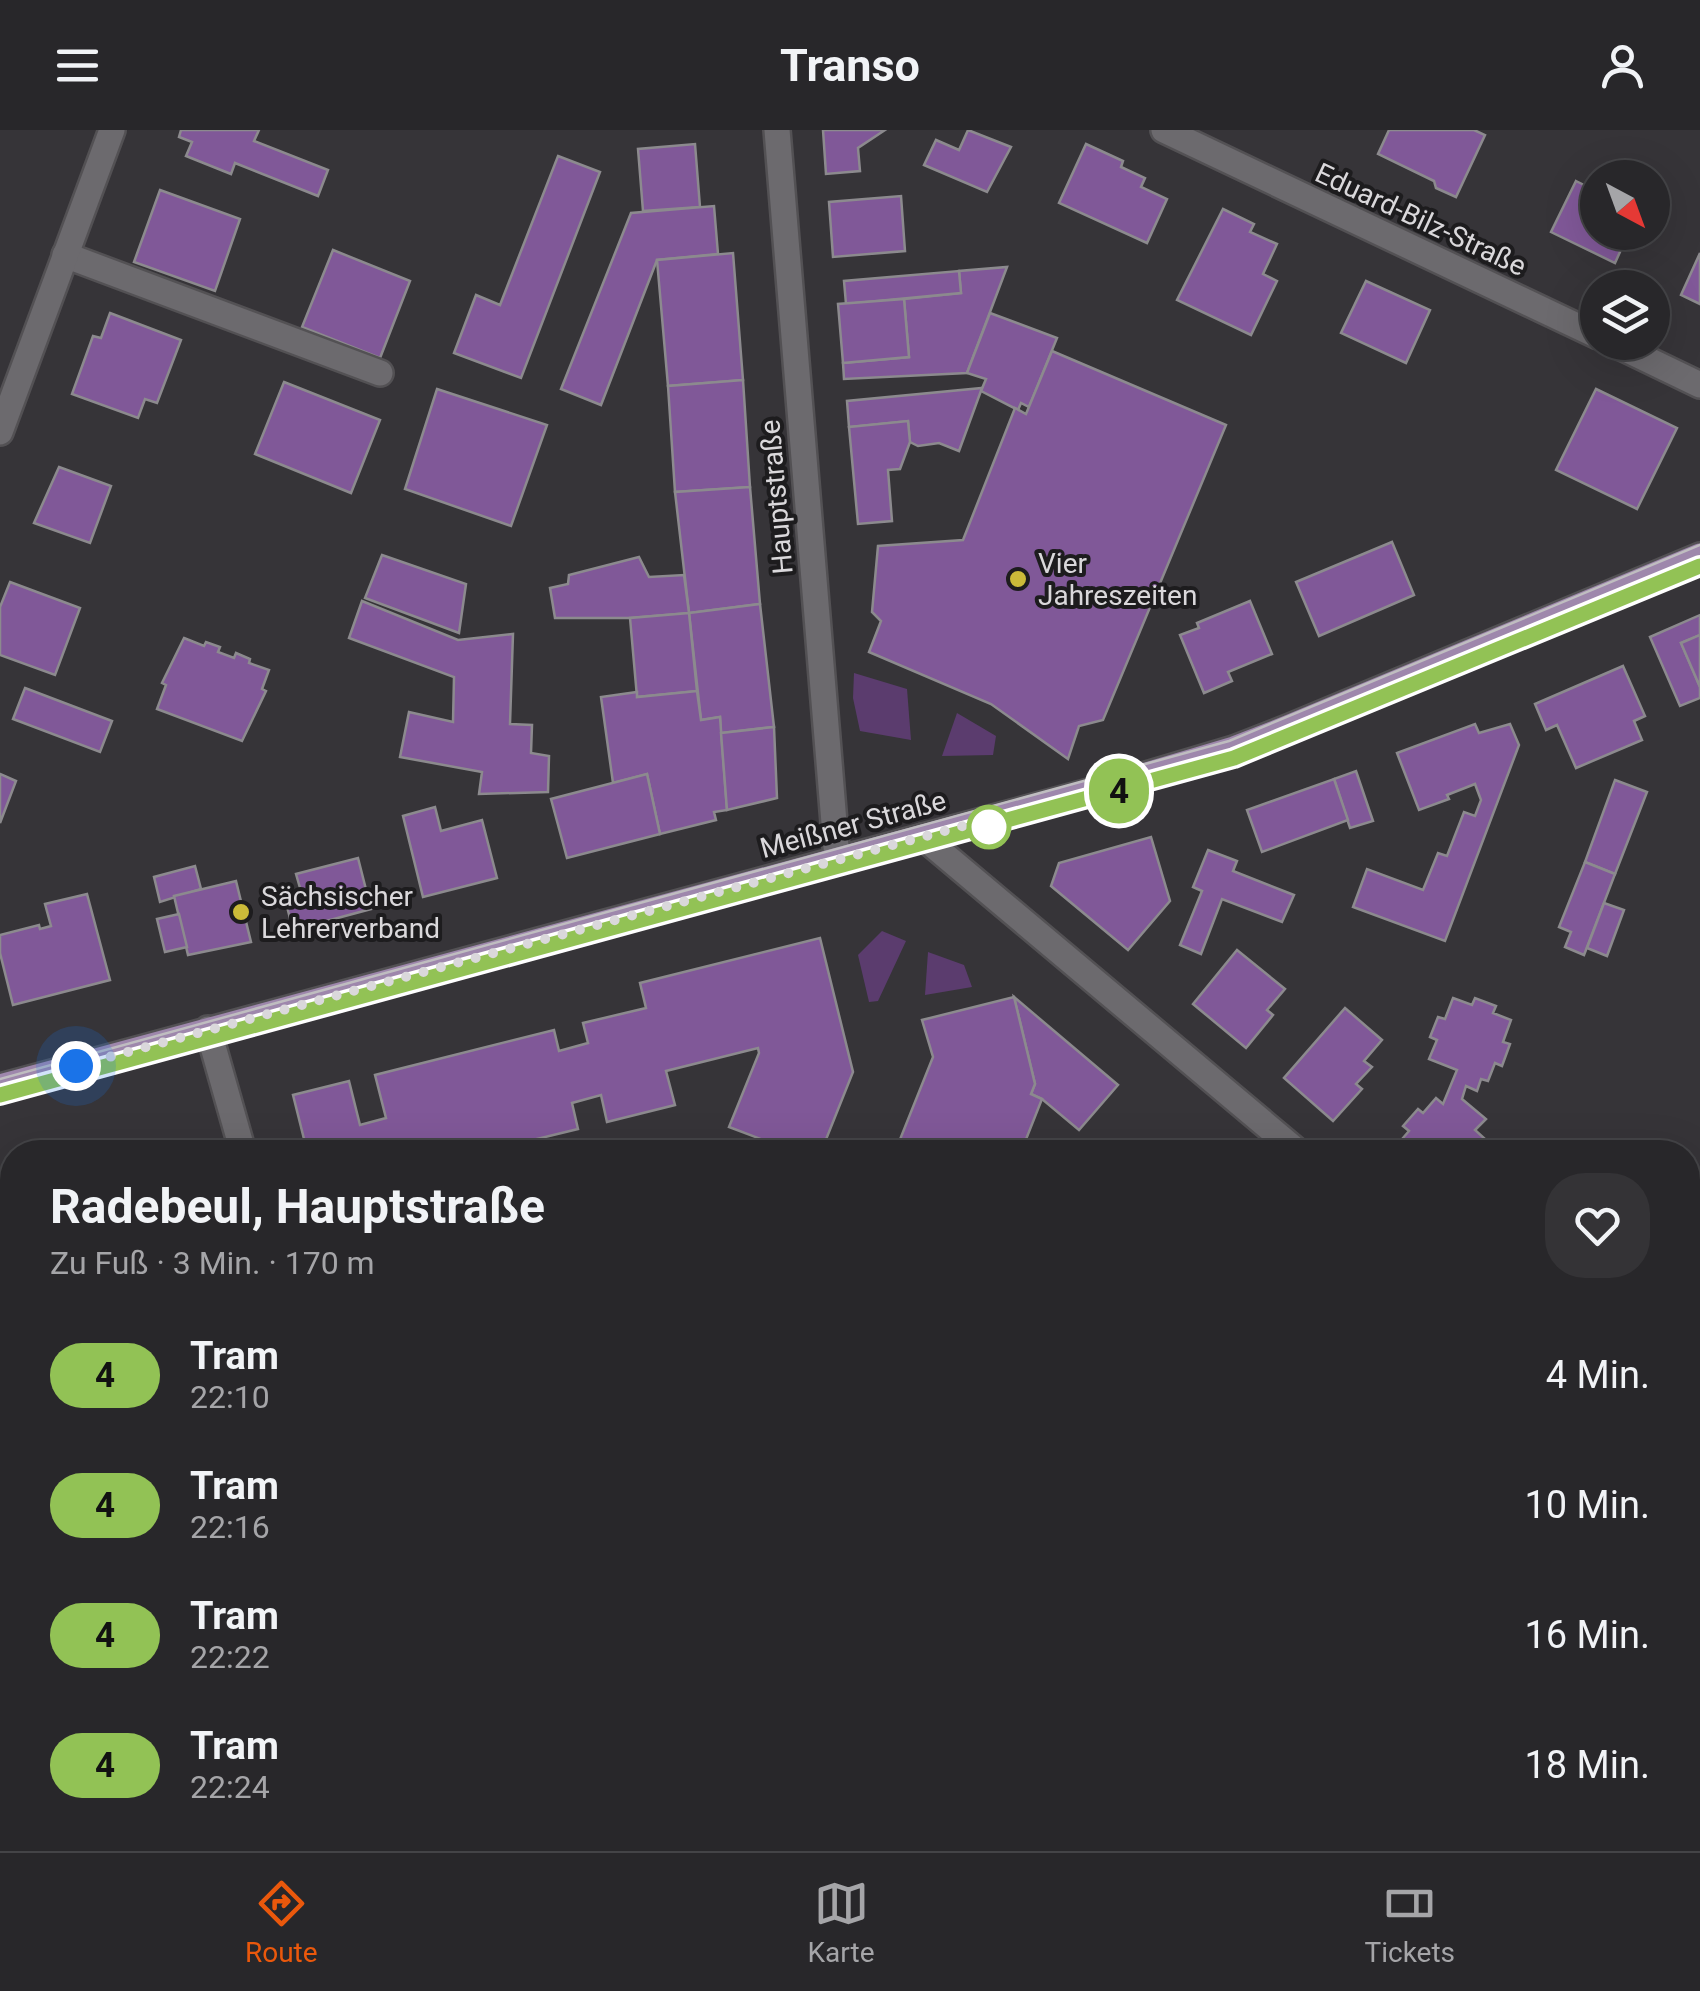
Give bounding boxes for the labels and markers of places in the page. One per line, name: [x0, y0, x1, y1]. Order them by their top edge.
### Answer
place label: Vier Jahreszeiten: [1038, 547, 1197, 612]
marker: Vier Jahreszeiten: [1007, 568, 1029, 590]
unlabelled marker: [968, 806, 1010, 848]
place label: Sächsischer Lehrerverband: [261, 880, 440, 945]
marker: Sächsischer Lehrerverband: [230, 901, 252, 923]

